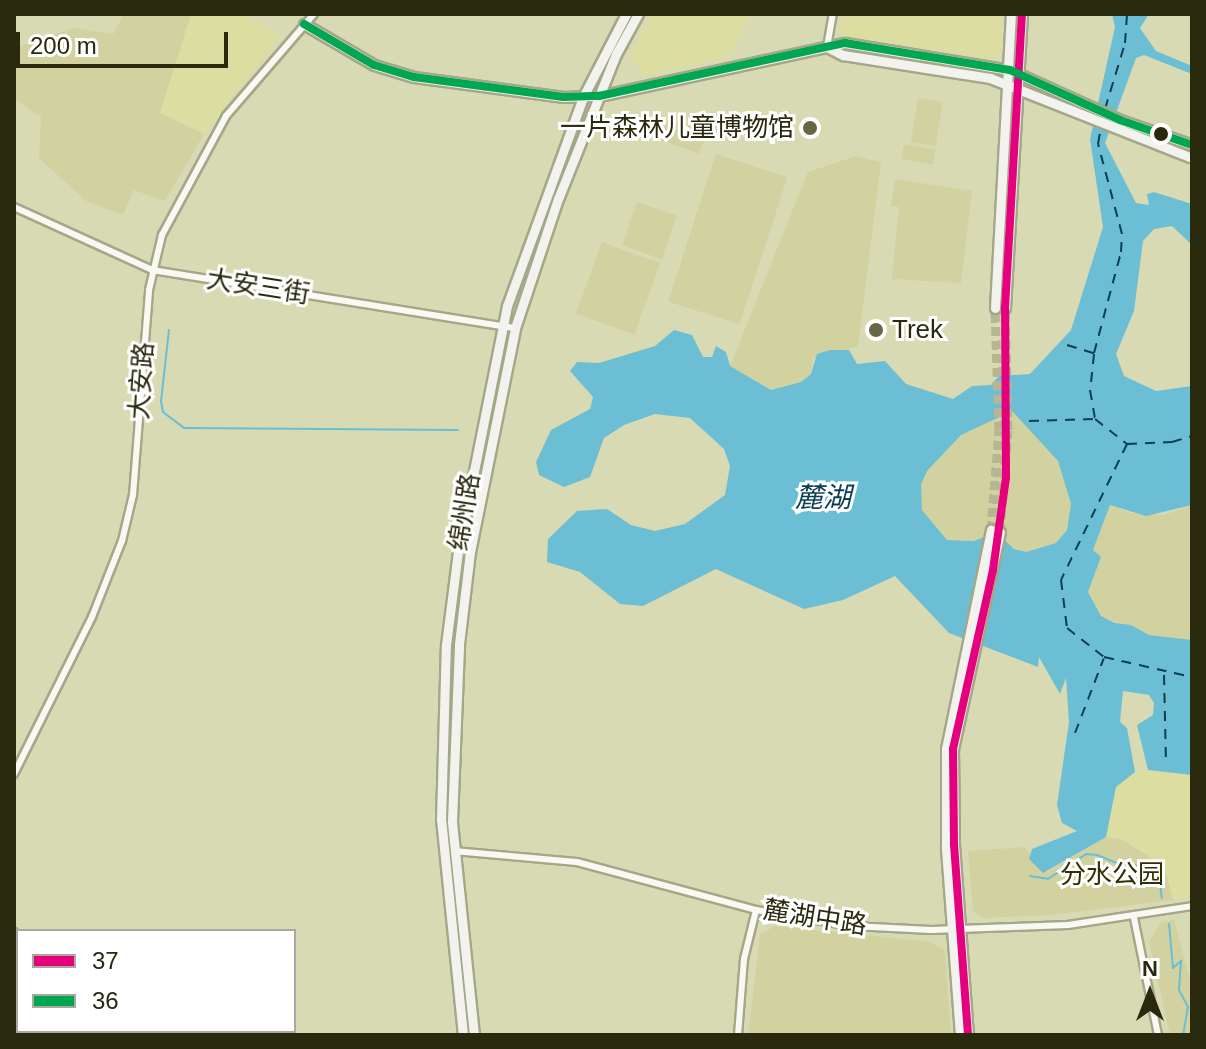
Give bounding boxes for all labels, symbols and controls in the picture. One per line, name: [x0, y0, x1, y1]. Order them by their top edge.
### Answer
scale bar: [20, 16, 232, 66]
text: 200 m: [30, 32, 97, 59]
place label: 一片森林儿童博物馆: [560, 112, 794, 144]
marker: 一片森林儿童博物馆: [801, 119, 819, 137]
unlabelled marker: [1153, 126, 1169, 142]
street label: 大安三街: [204, 263, 312, 311]
place label: Trek: [892, 314, 943, 346]
marker: Trek: [867, 321, 885, 339]
street label: 大安路: [124, 341, 160, 421]
street label: 绵州路: [443, 471, 487, 553]
water label: 麓湖: [795, 481, 851, 515]
park label: 分水公园: [1060, 859, 1164, 891]
street label: 麓湖中路: [761, 894, 869, 942]
legend: [16, 929, 296, 1033]
text: 37: [92, 947, 119, 974]
north arrow: [1110, 953, 1190, 1033]
text: N: [1142, 956, 1158, 981]
text: 36: [92, 987, 119, 1014]

